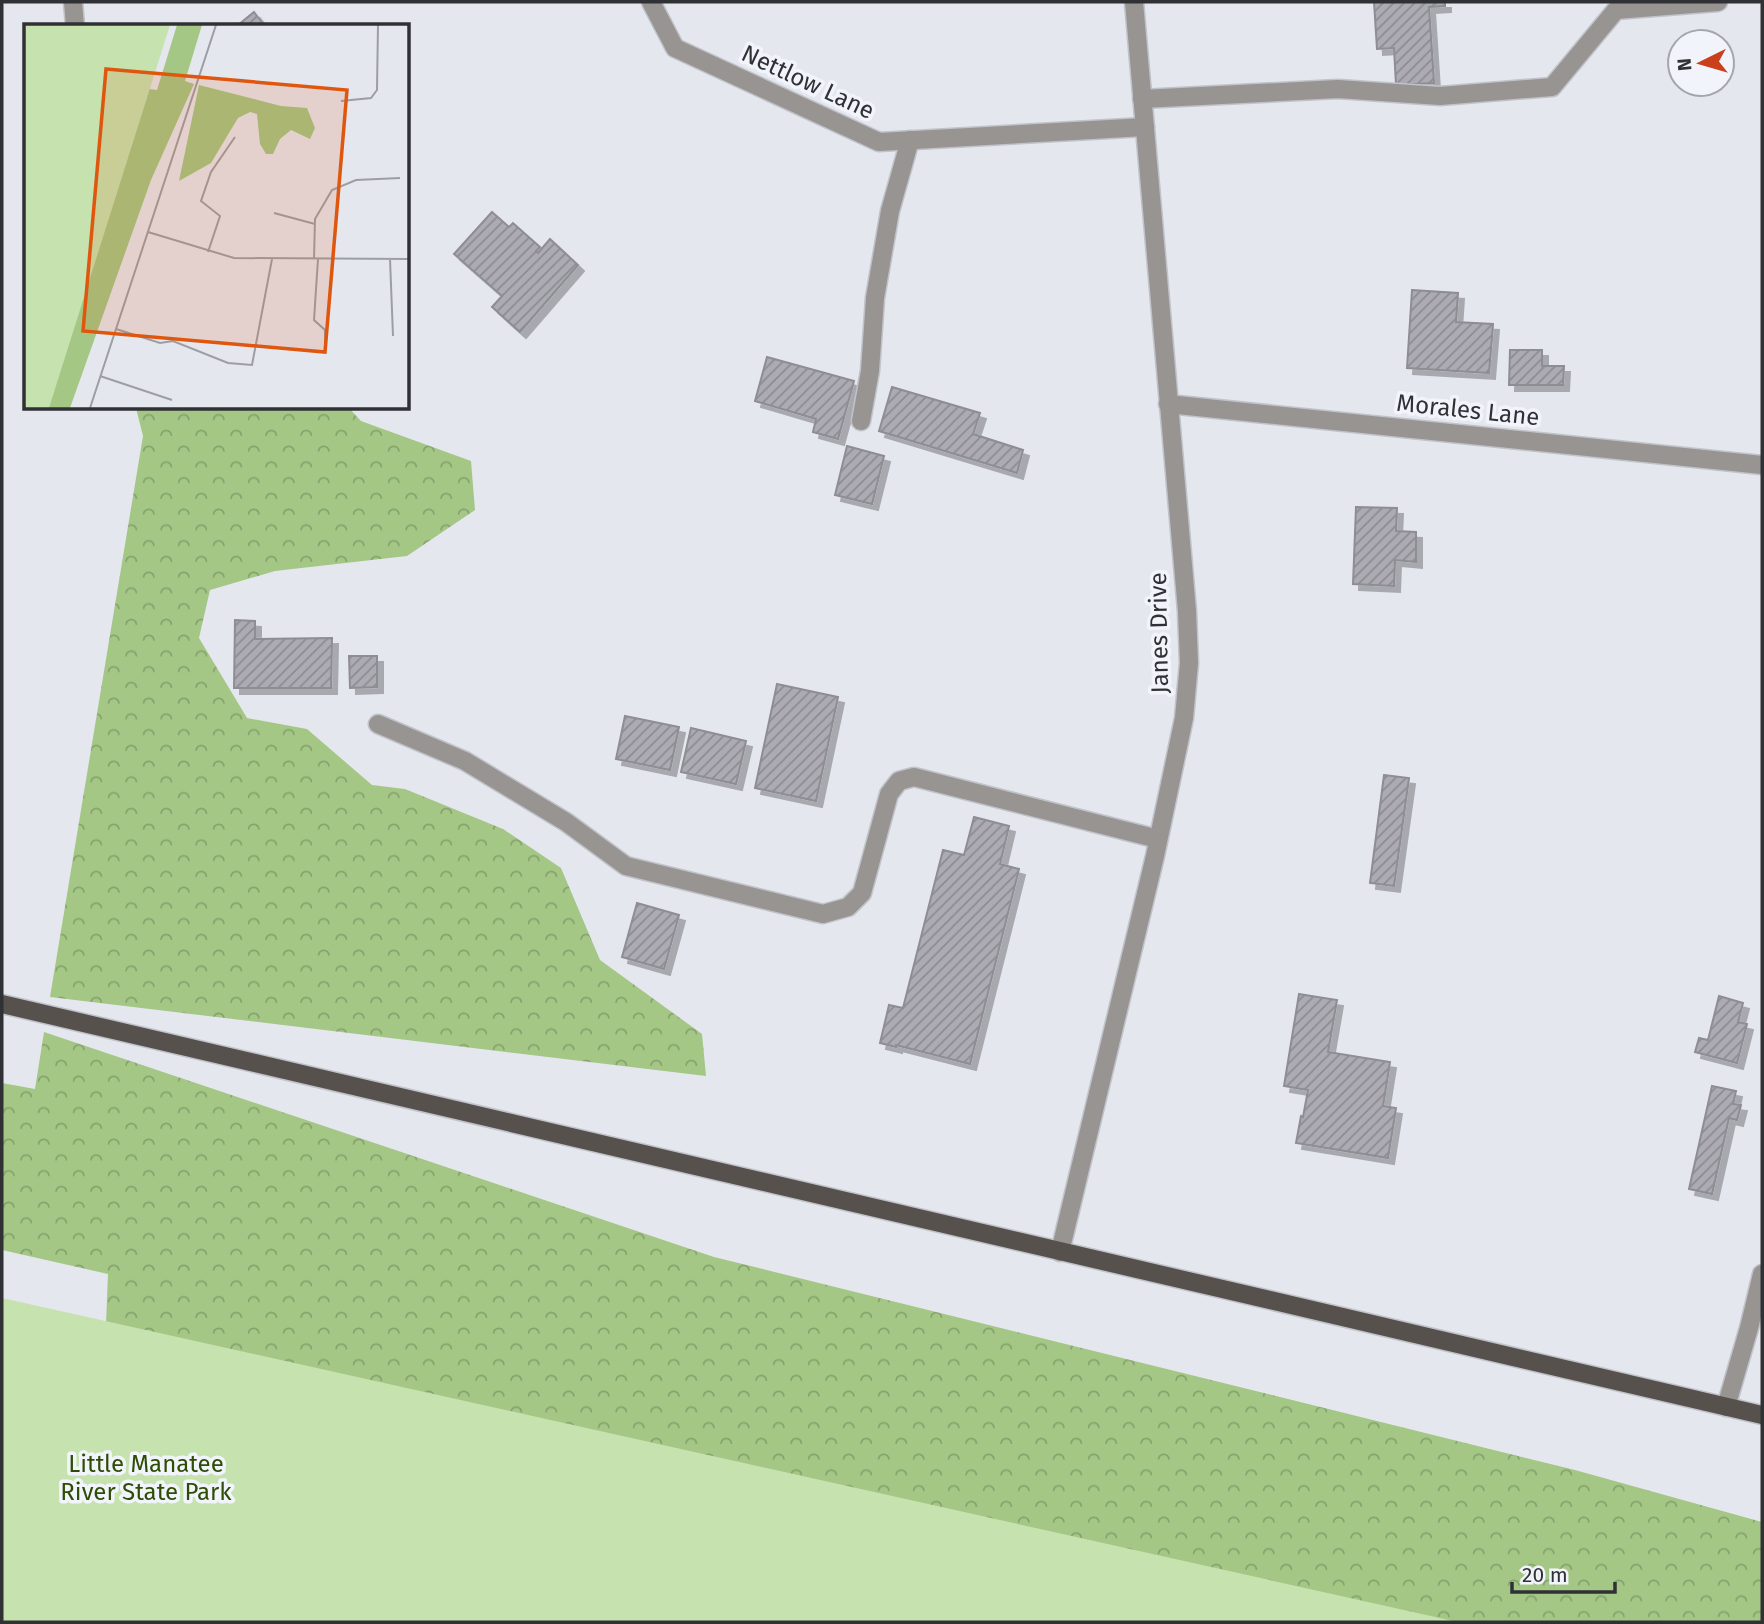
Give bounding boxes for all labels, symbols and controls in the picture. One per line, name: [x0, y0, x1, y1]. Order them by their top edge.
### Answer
inset map: [24, 24, 410, 410]
north arrow: [1666, 28, 1736, 98]
street label: Nettlow Lane: [737, 39, 879, 125]
text: N: [1673, 57, 1697, 72]
street label: Morales Lane: [1395, 389, 1541, 431]
street label: Janes Drive: [1144, 572, 1174, 694]
park label: Little Manatee River State Park: [60, 1450, 232, 1506]
scale bar: [1512, 1550, 1615, 1594]
text: 20 m: [1522, 1562, 1568, 1588]

